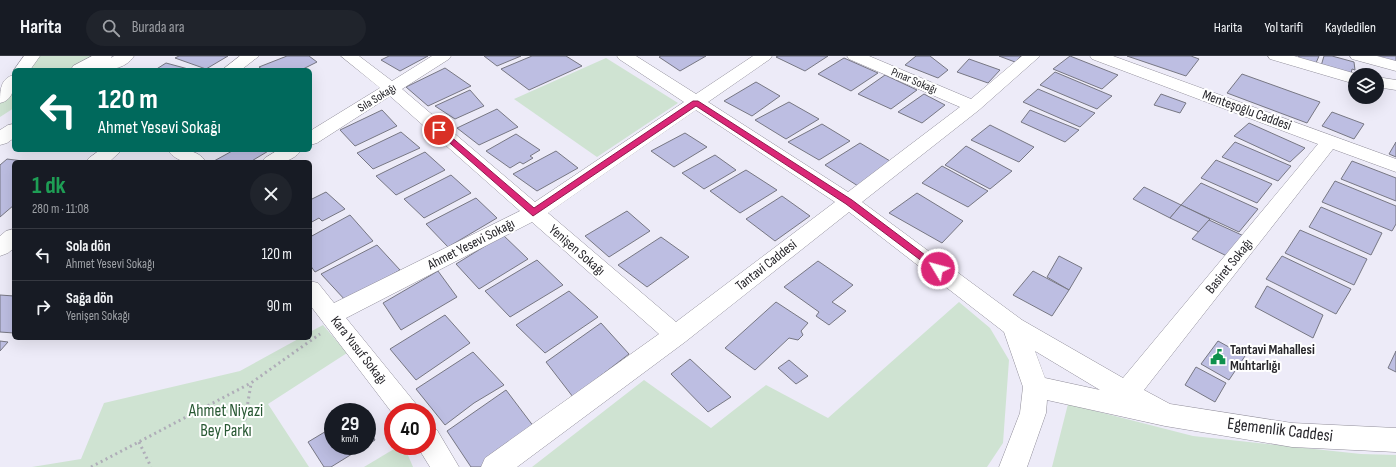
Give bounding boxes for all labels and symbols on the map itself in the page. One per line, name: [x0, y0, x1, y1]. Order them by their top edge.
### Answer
street label: Pınar Sokağı: [889, 65, 939, 97]
street label: Sıla Sokağı: [355, 80, 399, 116]
street label: Menteşoğlu Caddesi: [1200, 86, 1294, 134]
pin: [422, 113, 456, 147]
street label: Ahmet Yesevi Sokağı: [424, 215, 517, 274]
street label: Yenişen Sokağı: [545, 221, 609, 279]
street label: Basiret Sokağı: [1202, 235, 1256, 297]
street label: Tantavi Caddesi: [732, 236, 800, 294]
position arrow: [917, 248, 959, 290]
street label: Kara Yusuf Sokağı: [327, 312, 391, 388]
place label: Tantavi Mahallesi Muhtarlığı: [1230, 341, 1315, 374]
public building icon: Tantavi Mahallesi Muhtarlığı: [1209, 348, 1227, 366]
park label: Ahmet Niyazi Bey Parkı: [188, 401, 263, 441]
speed limit sign: 40: [384, 403, 436, 455]
street label: Egemenlik Caddesi: [1226, 414, 1334, 446]

